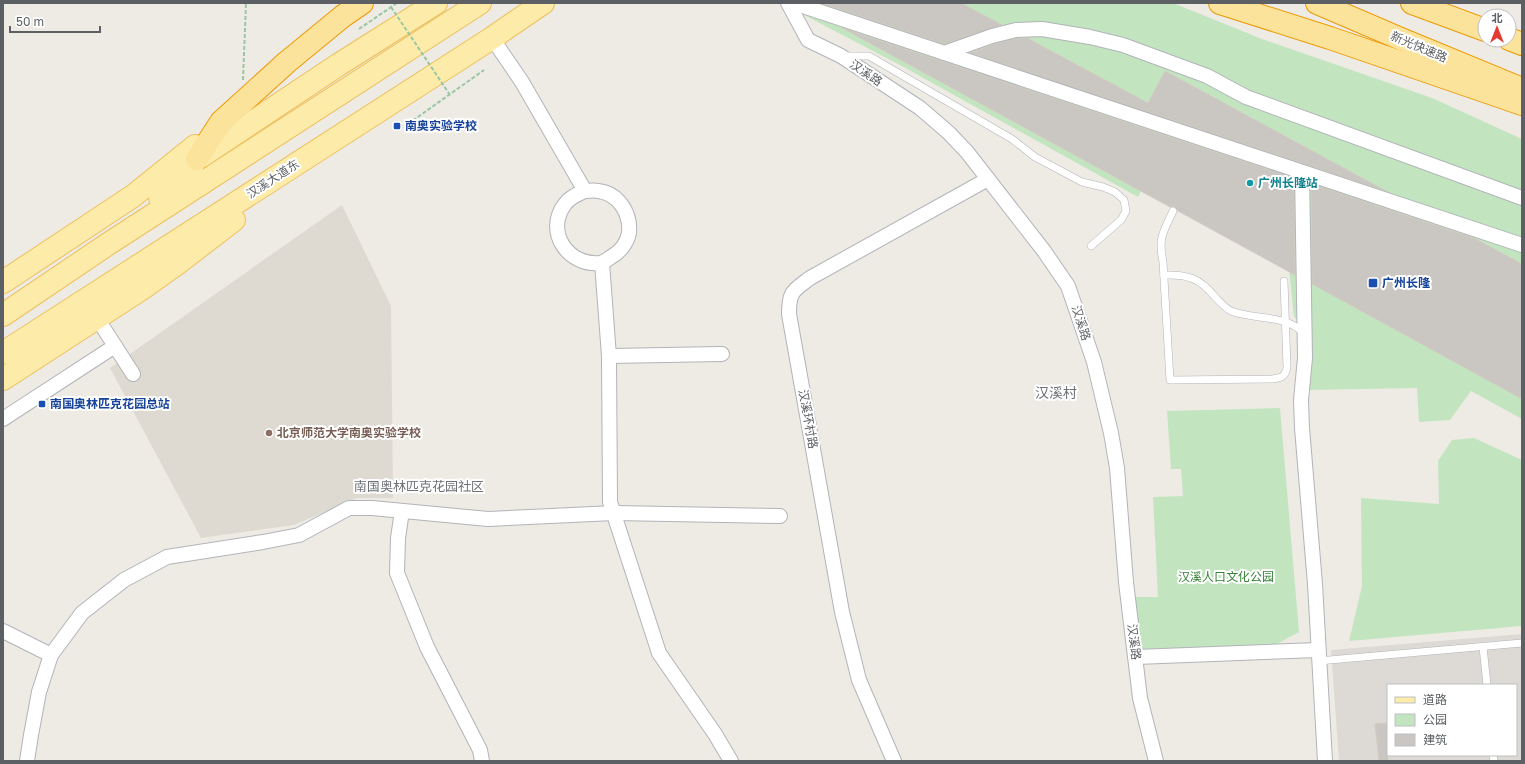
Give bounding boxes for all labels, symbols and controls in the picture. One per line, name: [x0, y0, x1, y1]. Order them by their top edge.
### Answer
scale bar: [10, 8, 100, 34]
north arrow: [1477, 8, 1517, 48]
text: 北: [1492, 11, 1503, 24]
text: 50 m: [16, 14, 44, 29]
street label: 新光快速路: [1389, 28, 1450, 65]
street label: 汉溪路: [847, 56, 885, 89]
place label: 南奥实验学校: [405, 118, 477, 133]
marker: 南奥实验学校: [392, 121, 402, 131]
street label: 汉溪大道东: [243, 156, 302, 201]
place label: 广州长隆站: [1258, 175, 1318, 190]
marker: 广州长隆站: [1245, 178, 1255, 188]
place label: 广州长隆: [1382, 275, 1431, 290]
marker: 广州长隆: [1367, 277, 1379, 289]
street label: 汉溪路: [1069, 303, 1094, 342]
district label: 汉溪村: [1035, 384, 1077, 401]
street label: 汉溪环村路: [796, 388, 821, 450]
place label: 南国奥林匹克花园总站: [50, 396, 170, 411]
marker: 南国奥林匹克花园总站: [37, 399, 47, 409]
place label: 北京师范大学南奥实验学校: [277, 425, 421, 440]
marker: 北京师范大学南奥实验学校: [264, 428, 274, 438]
district label: 南国奥林匹克花园社区: [354, 478, 484, 494]
park label: 汉溪人口文化公园: [1178, 569, 1274, 584]
street label: 汉溪路: [1125, 623, 1144, 661]
legend: [1387, 684, 1517, 756]
text: 道路: [1423, 692, 1447, 707]
text: 公园: [1423, 712, 1447, 727]
text: 建筑: [1423, 732, 1447, 747]

